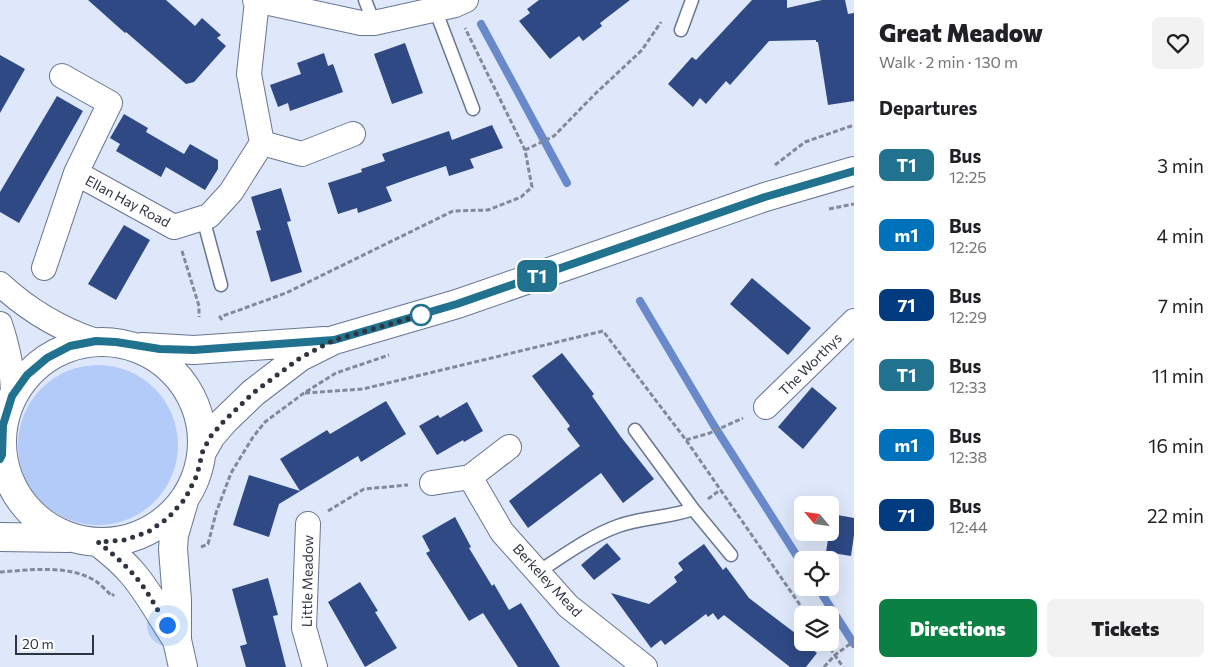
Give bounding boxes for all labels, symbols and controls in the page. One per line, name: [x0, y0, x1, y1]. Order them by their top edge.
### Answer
button: heart: [1152, 17, 1204, 69]
text: Great Meadow: [879, 18, 1043, 47]
text: Walk · 2 min · 130 m: [879, 52, 1018, 71]
text: Departures: [879, 96, 977, 119]
text: Bus: [949, 144, 981, 167]
text: T1: [897, 154, 916, 176]
text: 3 min: [1157, 154, 1204, 177]
text: 12:25: [949, 167, 987, 186]
street label: Ellan Hay Road: [83, 171, 173, 231]
text: Bus: [949, 214, 981, 237]
text: m1: [895, 224, 918, 246]
text: 4 min: [1157, 224, 1204, 247]
text: 12:26: [949, 237, 987, 256]
line badge: T1: [514, 260, 560, 292]
text: T1: [527, 265, 547, 287]
text: Bus: [949, 284, 981, 307]
text: 71: [897, 294, 916, 316]
text: 7 min: [1158, 294, 1204, 317]
unlabelled marker: [410, 304, 432, 326]
text: 12:29: [949, 307, 987, 326]
street label: The Worthys: [775, 329, 845, 399]
text: Bus: [949, 354, 981, 377]
text: T1: [897, 364, 916, 386]
text: 11 min: [1152, 364, 1204, 387]
text: 12:33: [949, 377, 987, 396]
text: Bus: [949, 424, 981, 447]
text: m1: [895, 434, 918, 456]
text: 16 min: [1148, 434, 1204, 457]
text: 12:38: [949, 447, 987, 466]
text: Bus: [949, 494, 981, 517]
north arrow: [794, 496, 839, 541]
map controls: [794, 496, 839, 651]
text: 71: [897, 504, 916, 526]
text: 22 min: [1147, 504, 1204, 527]
text: 12:44: [949, 517, 988, 536]
street label: Little Meadow: [298, 535, 316, 627]
street label: Berkeley Mead: [510, 540, 586, 620]
button: locate: [794, 551, 839, 596]
button: Directions: [879, 599, 1037, 657]
button: Tickets: [1047, 599, 1204, 657]
button: layers: [794, 606, 839, 651]
your location: [155, 613, 180, 638]
scale bar: [15, 632, 94, 655]
text: 20 m: [22, 635, 54, 652]

